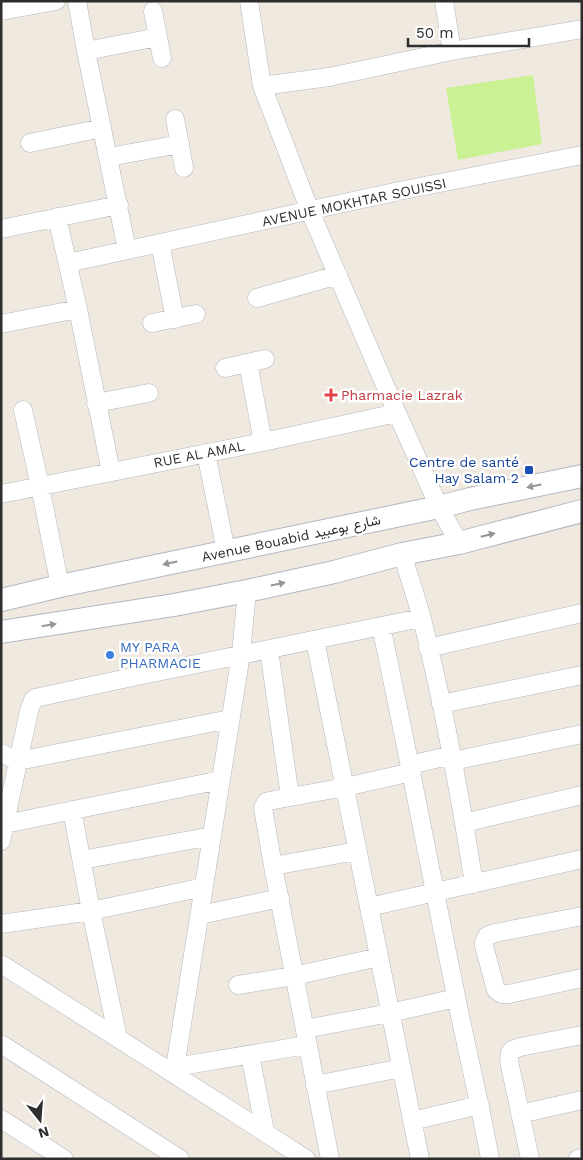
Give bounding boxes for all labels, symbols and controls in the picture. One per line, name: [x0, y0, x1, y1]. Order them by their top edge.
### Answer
scale bar: [408, 15, 529, 47]
text: 50 m: [416, 24, 453, 42]
street label: AVENUE MOKHTAR SOUISSI: [260, 175, 448, 229]
place label: Pharmacie Lazrak: [341, 387, 463, 403]
marker: Pharmacie Lazrak: [325, 389, 337, 401]
street label: RUE AL AMAL: [152, 437, 246, 471]
place label: Centre de santé Hay Salam 2: [409, 454, 519, 486]
marker: Centre de santé Hay Salam 2: [523, 464, 535, 476]
one-way arrow: [526, 482, 542, 490]
street label: Avenue Bouabid شارع بوعبيد: [200, 511, 383, 568]
one-way arrow: [480, 531, 495, 539]
one-way arrow: [162, 559, 177, 567]
one-way arrow: [271, 580, 286, 588]
one-way arrow: [42, 621, 58, 629]
place label: MY PARA PHARMACIE: [120, 639, 201, 671]
marker: MY PARA PHARMACIE: [104, 649, 116, 661]
north arrow: [15, 1095, 65, 1145]
text: N: [37, 1123, 51, 1142]

